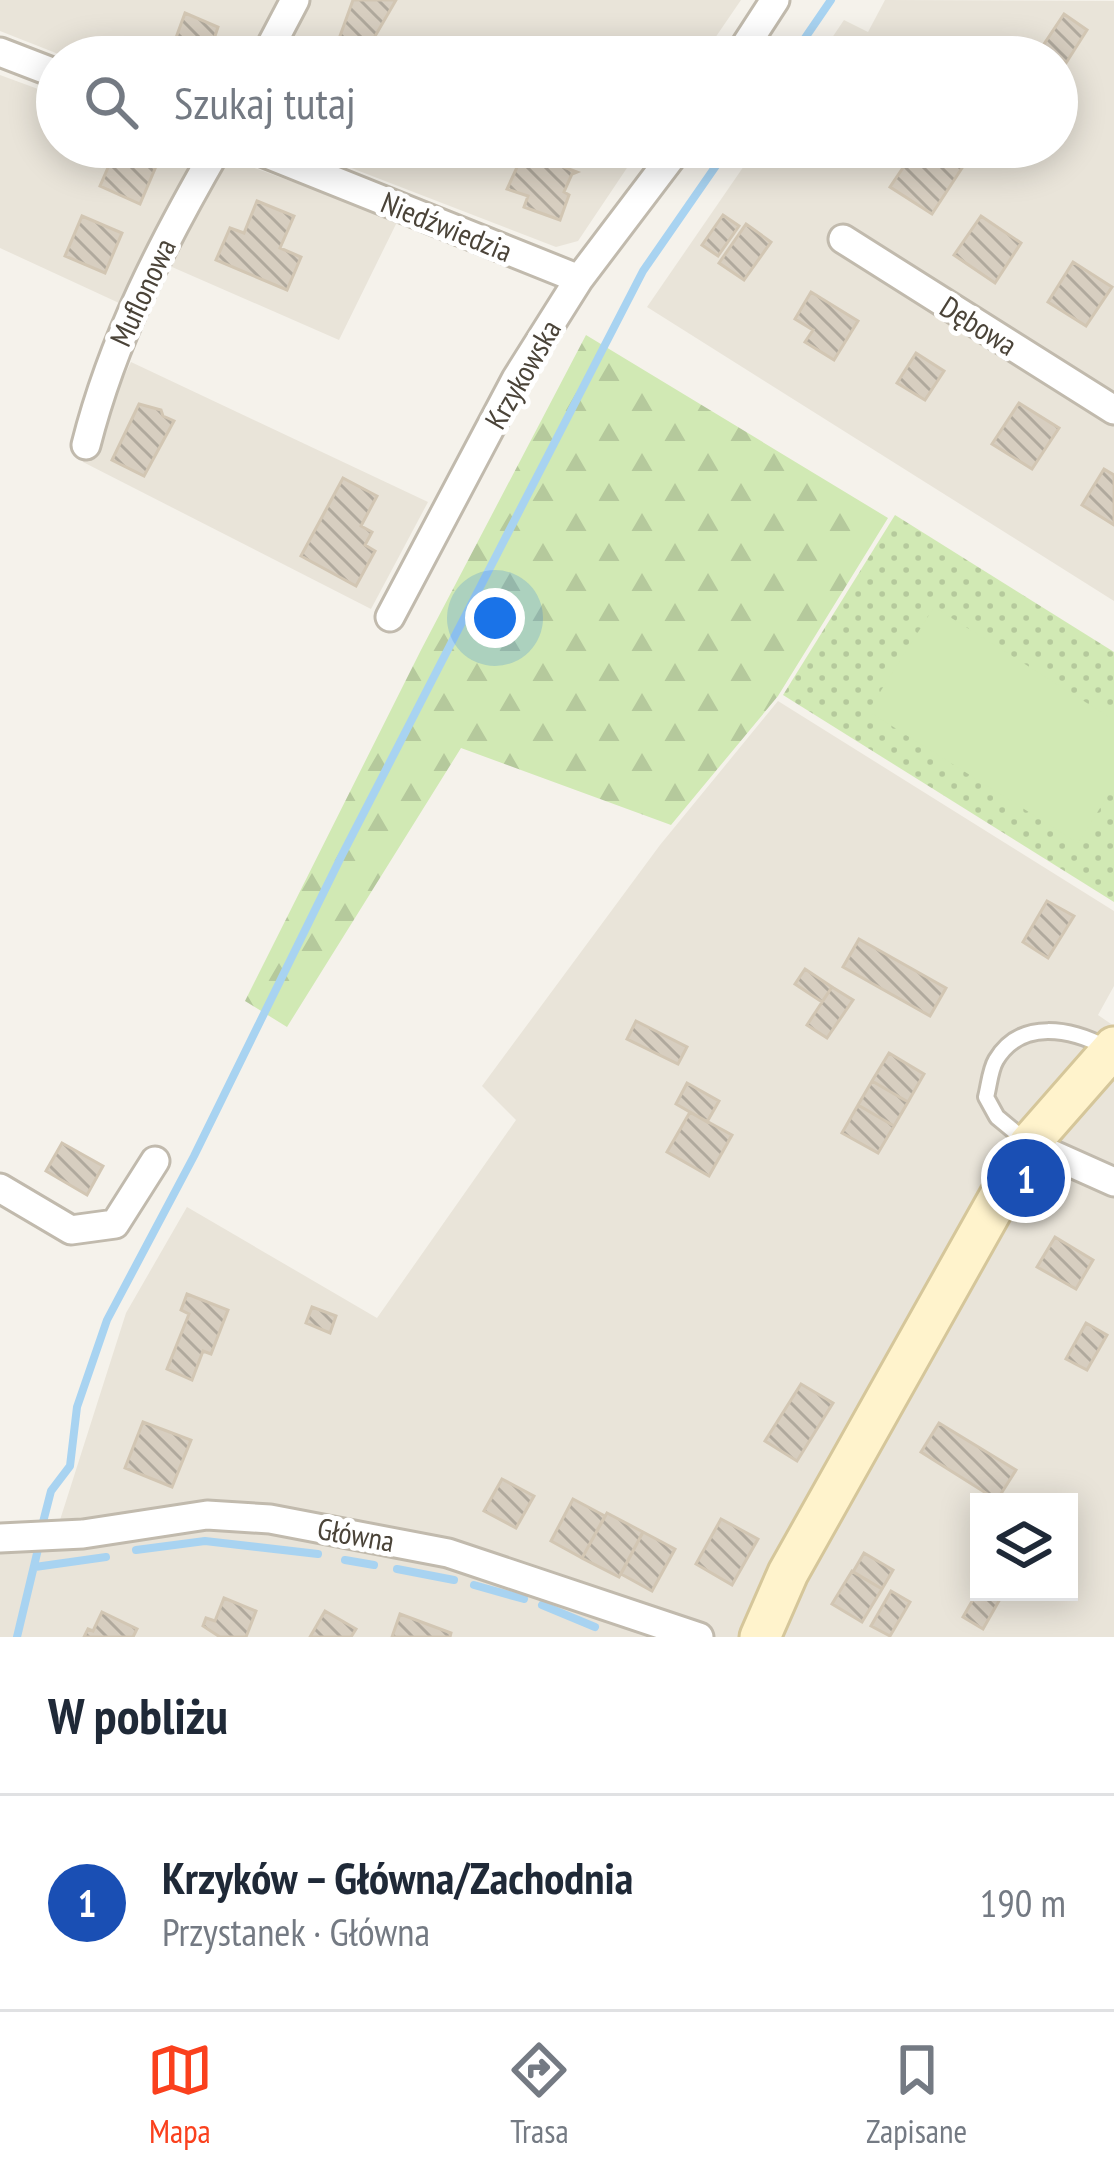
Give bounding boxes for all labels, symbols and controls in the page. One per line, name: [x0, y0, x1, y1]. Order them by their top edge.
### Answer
search box: [36, 36, 1078, 168]
icon: search: [78, 69, 144, 135]
text: Szukaj tutaj: [174, 73, 356, 131]
street label: Niedźwiedzia: [376, 182, 518, 270]
street label: Muflonowa: [100, 232, 184, 352]
street label: Dębowa: [933, 286, 1025, 364]
street label: Krzykowska: [475, 312, 569, 436]
your location: [465, 588, 525, 648]
pin: 1: [987, 1133, 1065, 1223]
map controls: [970, 1493, 1078, 1601]
button: layers: [970, 1493, 1078, 1601]
street label: Główna: [315, 1508, 397, 1560]
text: W pobliżu: [48, 1682, 228, 1748]
text: Krzyków – Główna/Zachodnia: [162, 1848, 633, 1906]
text: 1: [78, 1877, 96, 1928]
text: 190 m: [980, 1877, 1066, 1928]
text: Przystanek · Główna: [162, 1906, 430, 1957]
tab: Mapa: [147, 2037, 213, 2152]
tab: Trasa: [506, 2037, 572, 2152]
tab: Zapisane: [866, 2037, 967, 2152]

